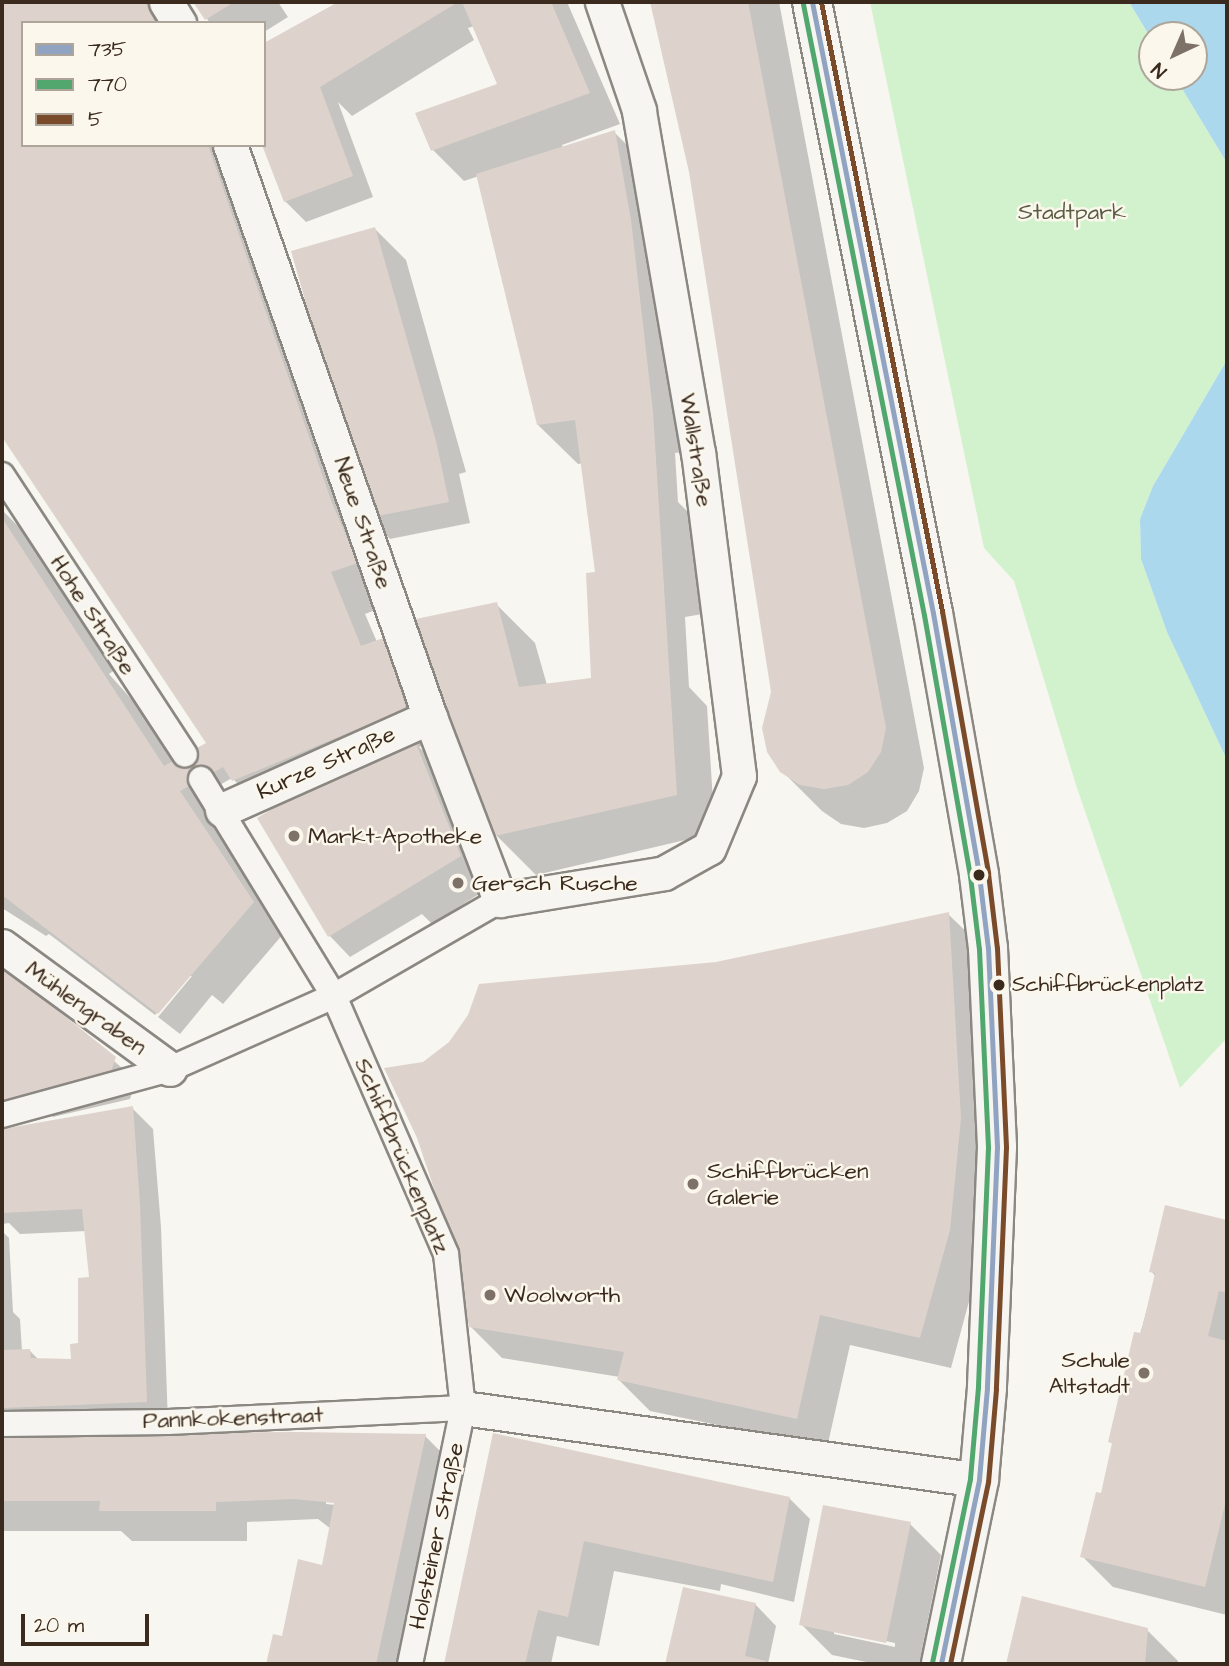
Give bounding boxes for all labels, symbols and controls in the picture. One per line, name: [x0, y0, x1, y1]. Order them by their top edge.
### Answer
legend: [21, 21, 266, 147]
north arrow: [1138, 21, 1208, 91]
text: 735: [88, 35, 126, 64]
text: N: [1146, 56, 1173, 84]
text: 770: [88, 70, 127, 99]
text: 5: [88, 105, 103, 134]
park label: Stadtpark: [1018, 198, 1126, 226]
street label: Wallstraße: [673, 391, 719, 509]
street label: Neue Straße: [328, 454, 398, 592]
street label: Hohe Straße: [44, 550, 142, 680]
street label: Kurze Straße: [253, 720, 399, 806]
place label: Markt-Apotheke: [308, 822, 482, 850]
marker: Markt-Apotheke: [286, 828, 302, 844]
unlabelled marker: [972, 868, 986, 882]
place label: Gersch Rusche: [472, 869, 638, 897]
marker: Gersch Rusche: [450, 875, 466, 891]
street label: Mühlengraben: [20, 955, 152, 1061]
place label: Schiffbrückenplatz: [1012, 972, 1204, 998]
marker: Schiffbrückenplatz: [992, 978, 1006, 992]
street label: Schiffbrückenplatz: [348, 1054, 456, 1258]
place label: Schiffbrücken Galerie: [707, 1157, 868, 1211]
marker: Schiffbrücken Galerie: [685, 1176, 701, 1192]
place label: Woolworth: [504, 1281, 620, 1309]
marker: Woolworth: [482, 1287, 498, 1303]
place label: Schule Altstadt: [1049, 1346, 1130, 1400]
marker: Schule Altstadt: [1136, 1365, 1152, 1381]
street label: Pannkokenstraat: [142, 1401, 324, 1435]
street label: Holsteiner Straße: [404, 1440, 470, 1632]
scale bar: [24, 1600, 152, 1644]
text: 20 m: [34, 1611, 84, 1640]

